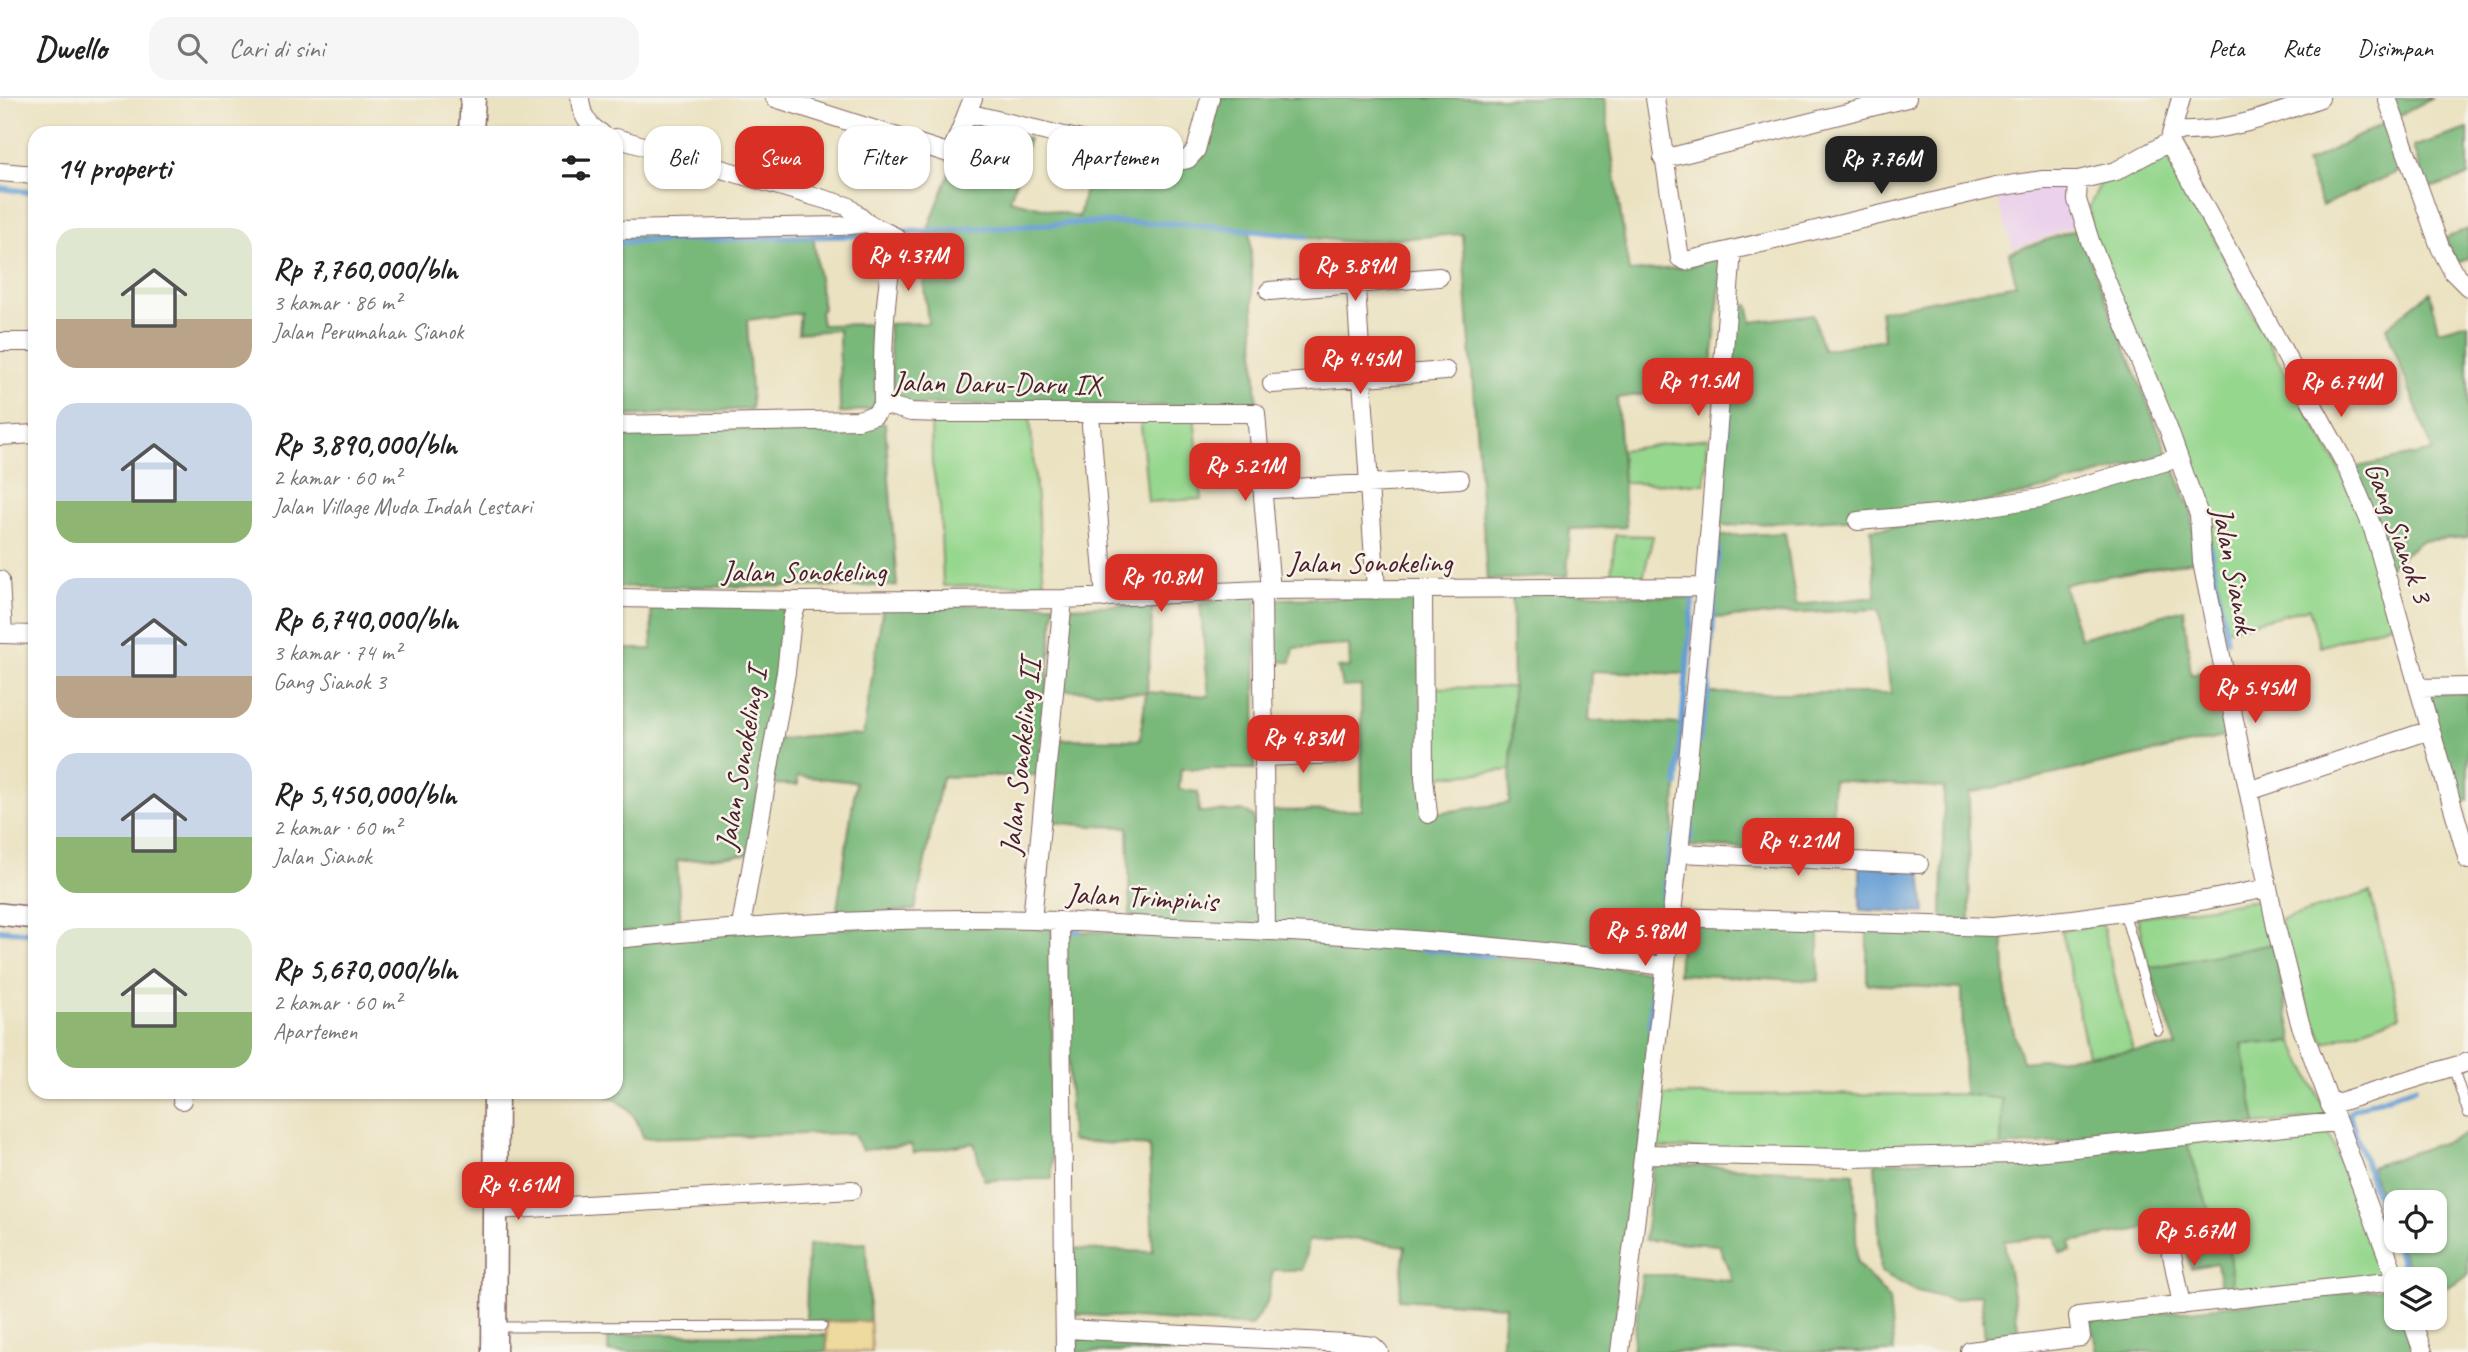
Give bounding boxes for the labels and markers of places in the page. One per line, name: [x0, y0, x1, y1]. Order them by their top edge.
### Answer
pin: Rp 7.76M: [1809, 136, 1953, 196]
pin: Rp 4.37M: [836, 234, 980, 293]
pin: Rp 3.89M: [1283, 244, 1427, 303]
pin: Rp 4.45M: [1288, 336, 1432, 396]
pin: Rp 11.5M: [1626, 358, 1770, 418]
pin: Rp 6.74M: [2269, 360, 2413, 419]
pin: Rp 5.21M: [1173, 444, 1317, 503]
pin: Rp 10.8M: [1089, 554, 1233, 614]
pin: Rp 5.45M: [2183, 666, 2327, 725]
pin: Rp 4.83M: [1231, 716, 1375, 775]
pin: Rp 4.21M: [1726, 818, 1870, 878]
pin: Rp 5.98M: [1573, 908, 1717, 968]
pin: Rp 4.61M: [446, 1162, 590, 1222]
pin: Rp 5.67M: [2122, 1208, 2266, 1268]

